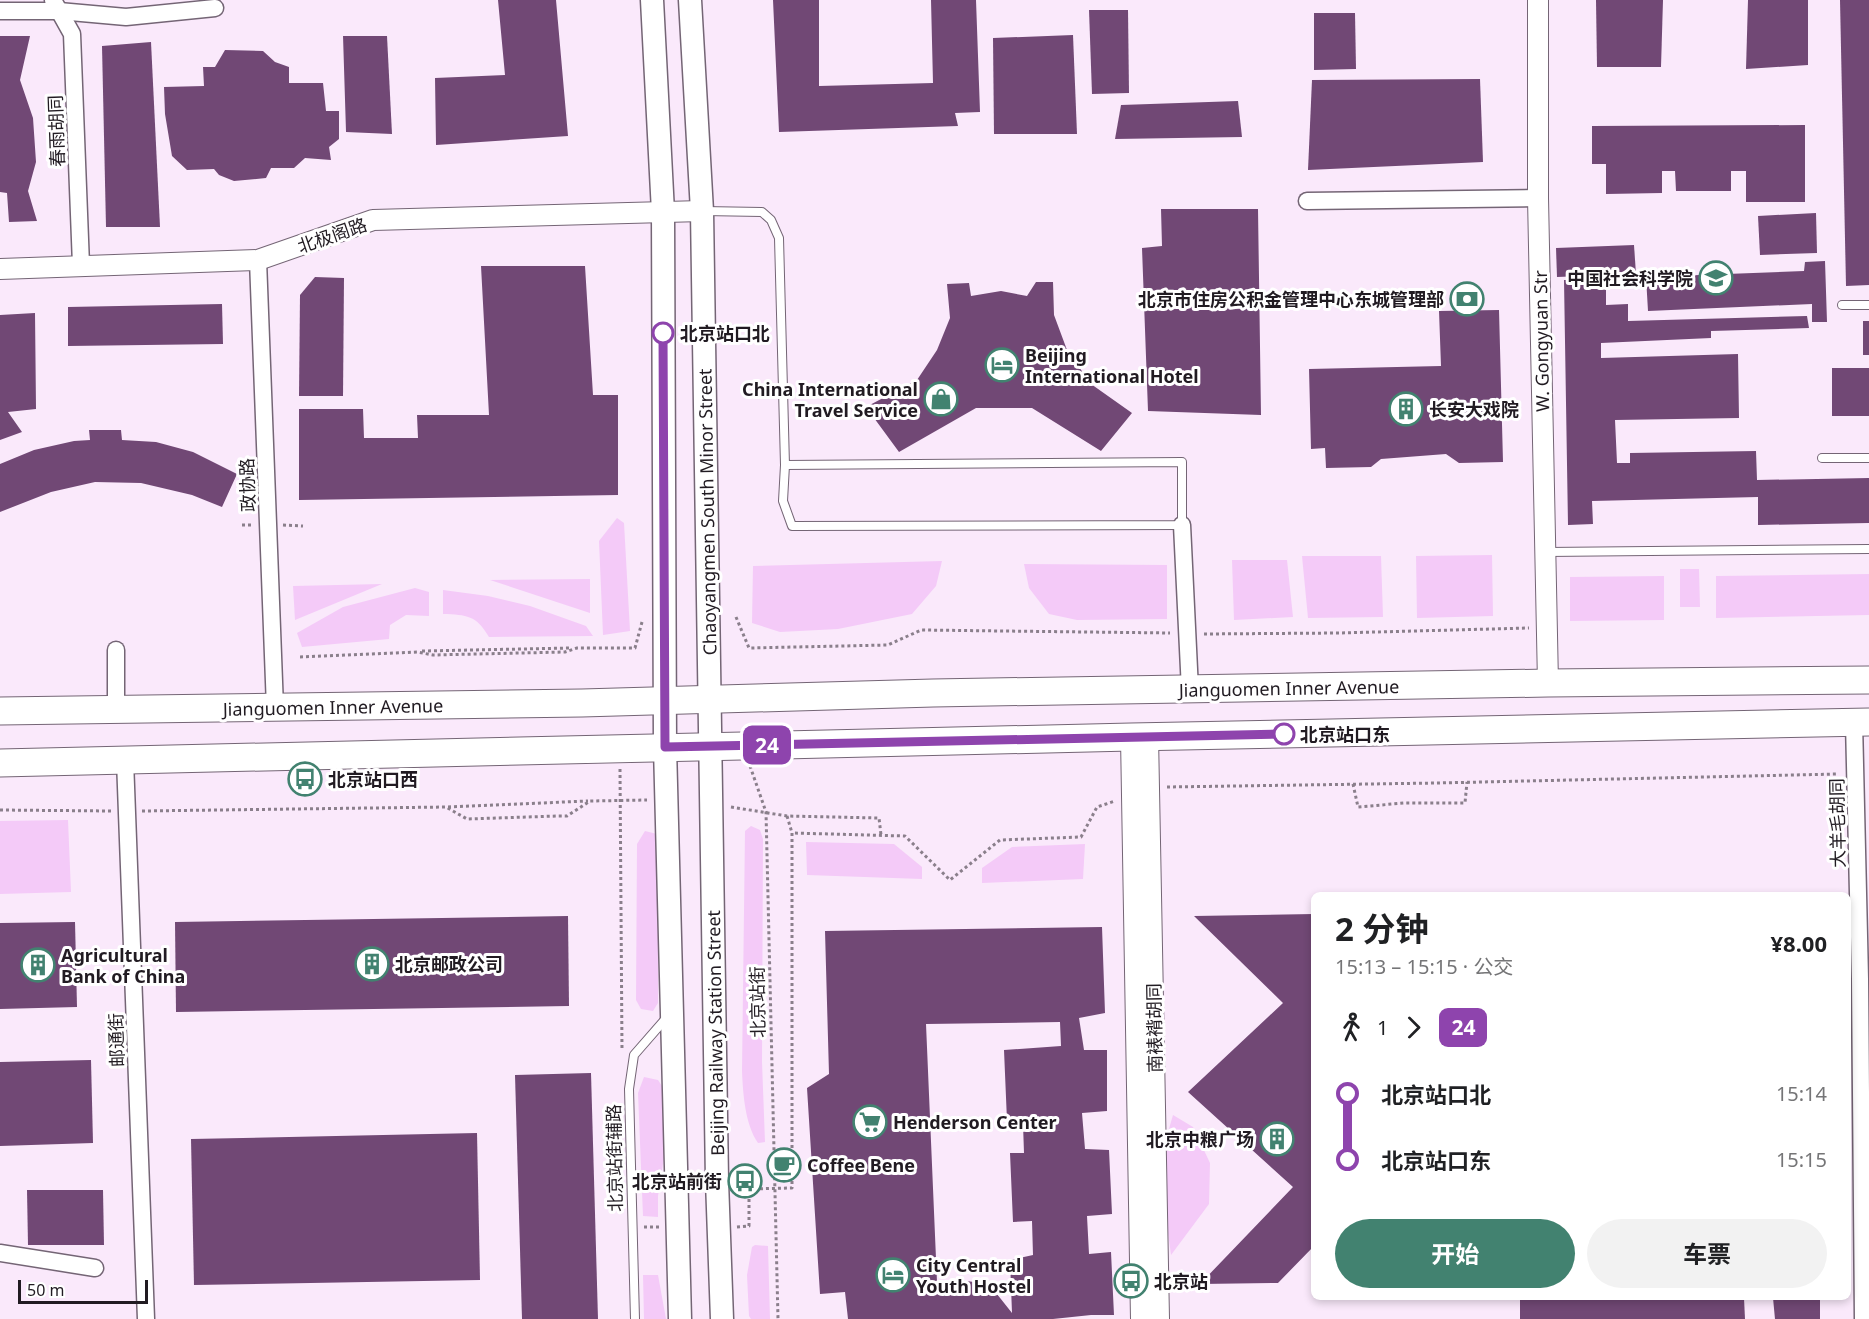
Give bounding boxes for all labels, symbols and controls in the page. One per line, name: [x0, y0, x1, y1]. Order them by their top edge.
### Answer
street label: 春雨胡同: [43, 95, 69, 167]
street label: 北极阁路: [294, 212, 370, 258]
school or university icon: 中国社会科学院: [1698, 260, 1734, 296]
place label: 中国社会科学院: [1567, 266, 1693, 290]
street label: W. Gongyuan Str: [1528, 269, 1554, 412]
bank icon: 北京市住房公积金管理中心东城管理部: [1449, 281, 1485, 317]
place label: 北京市住房公积金管理中心东城管理部: [1138, 287, 1444, 311]
place label: 北京站口北: [680, 321, 770, 345]
marker: 北京站口北: [652, 322, 674, 344]
place label: Beijing International Hotel: [1025, 343, 1199, 388]
hotel icon: Beijing International Hotel: [984, 347, 1020, 383]
street label: Chaoyangmen South Minor Street: [692, 368, 722, 656]
place label: China International Travel Service: [742, 377, 918, 422]
shop icon: China International Travel Service: [923, 381, 959, 417]
building icon: 长安大戏院: [1388, 391, 1424, 427]
place label: 长安大戏院: [1429, 397, 1519, 421]
street label: 政协路: [234, 458, 260, 512]
street label: Jianguomen Inner Avenue: [1177, 674, 1399, 702]
street label: Jianguomen Inner Avenue: [221, 693, 443, 721]
place label: 北京站口东: [1300, 722, 1390, 746]
marker: 北京站口东: [1273, 723, 1295, 745]
line badge: 24: [740, 726, 794, 764]
text: 24: [755, 731, 779, 759]
bus stop icon: 北京站口西: [287, 761, 323, 797]
place label: 北京站口西: [328, 767, 418, 791]
street label: 大羊毛胡同: [1824, 778, 1850, 868]
text: 2 分钟: [1335, 906, 1428, 951]
street label: Beijing Railway Station Street: [701, 909, 729, 1156]
text: ¥8.00: [1770, 928, 1827, 958]
place label: Agricultural Bank of China: [61, 943, 185, 988]
building icon: 北京邮政公司: [354, 946, 390, 982]
building icon: Agricultural Bank of China: [20, 947, 56, 983]
place label: 北京邮政公司: [395, 952, 503, 976]
text: 15:13 – 15:15 · 公交: [1335, 953, 1513, 980]
street label: 北京站街: [744, 966, 770, 1038]
street label: 南裱褙胡同: [1141, 983, 1167, 1073]
icon: walk: [1335, 1011, 1368, 1044]
icon: forward: [1397, 1011, 1430, 1044]
street label: 邮通街: [103, 1013, 129, 1067]
text: 24: [1451, 1013, 1475, 1041]
text: 1: [1377, 1014, 1388, 1041]
text: 北京站口北: [1381, 1079, 1491, 1109]
text: 15:14: [1776, 1080, 1827, 1107]
street label: 北京站街辅路: [601, 1104, 627, 1212]
supermarket icon: Henderson Center: [852, 1104, 888, 1140]
place label: Henderson Center: [893, 1110, 1057, 1134]
building icon: 北京中粮广场: [1259, 1121, 1295, 1157]
place label: 北京中粮广场: [1146, 1127, 1254, 1151]
text: 北京站口东: [1381, 1145, 1491, 1175]
text: 15:15: [1776, 1146, 1827, 1173]
cafe icon: Coffee Bene: [766, 1147, 802, 1183]
place label: Coffee Bene: [807, 1153, 915, 1177]
bus stop icon: 北京站前街: [727, 1163, 763, 1199]
place label: 北京站前街: [632, 1169, 722, 1193]
button: 开始: [1335, 1219, 1575, 1288]
button: 车票: [1587, 1219, 1827, 1288]
place label: City Central Youth Hostel: [916, 1253, 1032, 1298]
hotel icon: City Central Youth Hostel: [875, 1257, 911, 1293]
bus stop icon: 北京站: [1113, 1263, 1149, 1299]
place label: 北京站: [1154, 1269, 1208, 1293]
scale bar: [18, 1277, 148, 1304]
text: 50 m: [27, 1279, 64, 1301]

